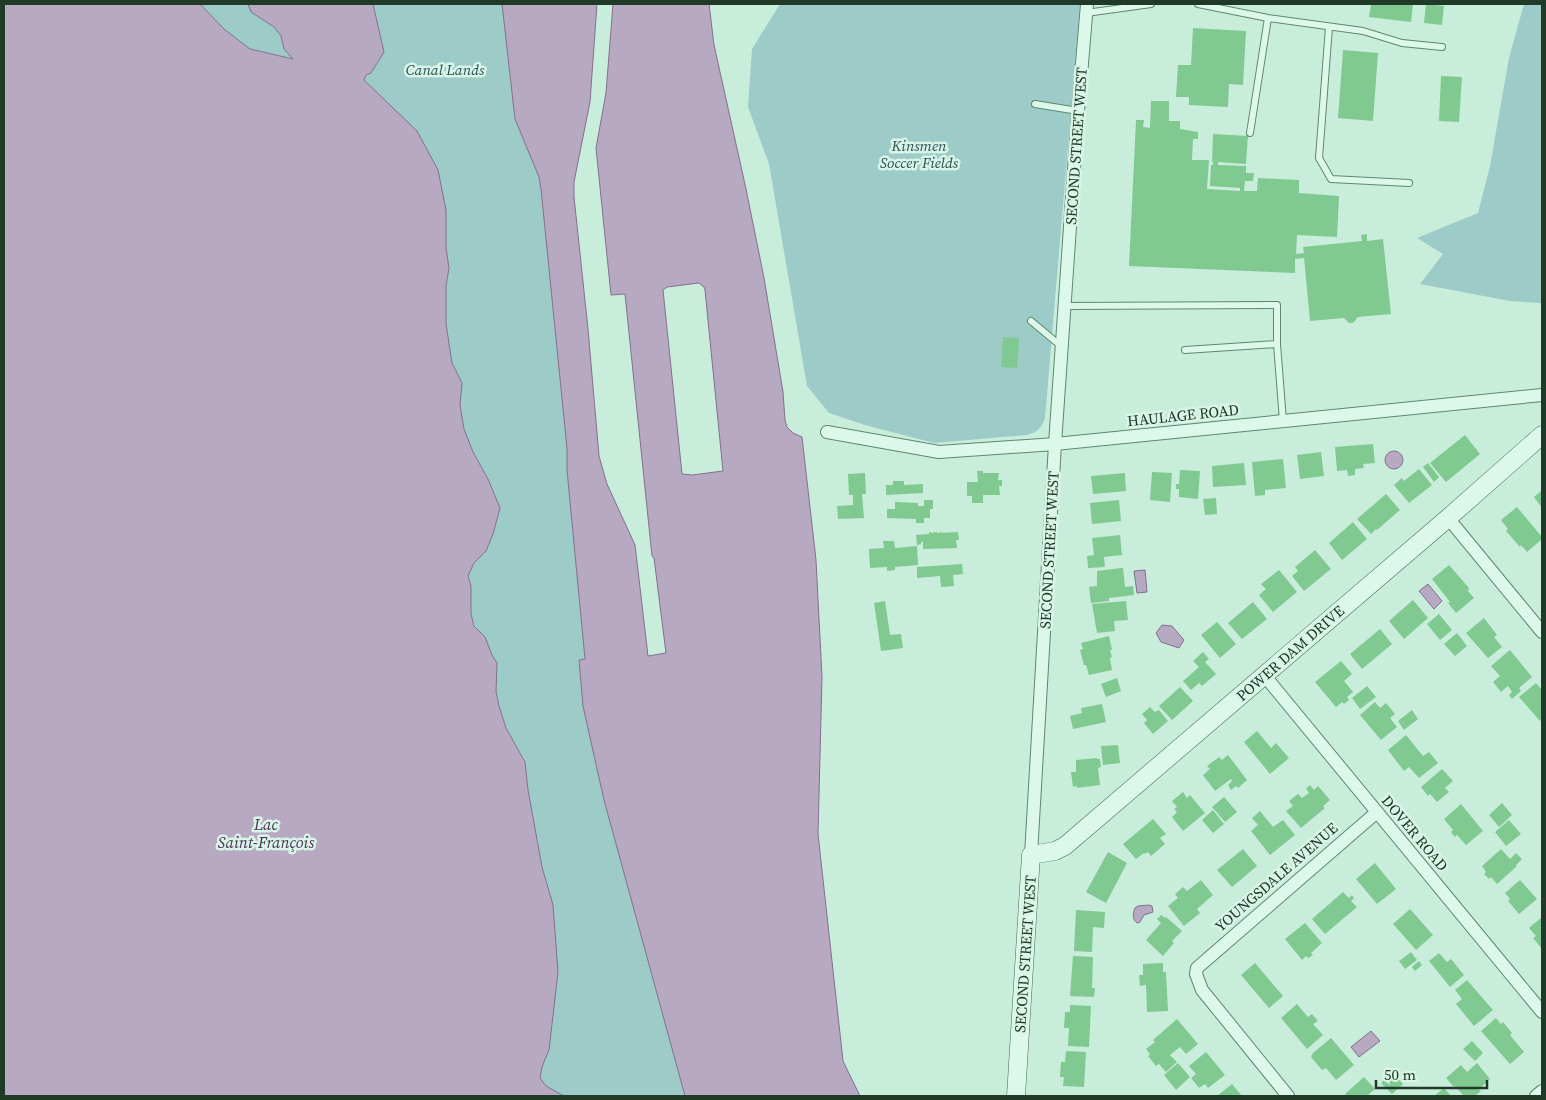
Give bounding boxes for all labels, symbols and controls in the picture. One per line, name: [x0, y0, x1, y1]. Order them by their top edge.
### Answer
park label: Canal Lands: [406, 59, 485, 80]
street label: SECOND STREET WEST: [1060, 67, 1092, 225]
park label: Kinsmen Soccer Fields: [880, 135, 959, 173]
street label: HAULAGE ROAD: [1126, 399, 1240, 431]
street label: SECOND STREET WEST: [1034, 471, 1064, 629]
street label: POWER DAM DRIVE: [1231, 600, 1349, 706]
street label: DOVER ROAD: [1377, 791, 1453, 875]
water label: Lac Saint-François: [218, 813, 315, 853]
street label: YOUNGSDALE AVENUE: [1210, 818, 1342, 936]
street label: SECOND STREET WEST: [1009, 875, 1041, 1033]
scale bar: [1376, 1058, 1487, 1090]
text: 50 m: [1384, 1064, 1416, 1085]

